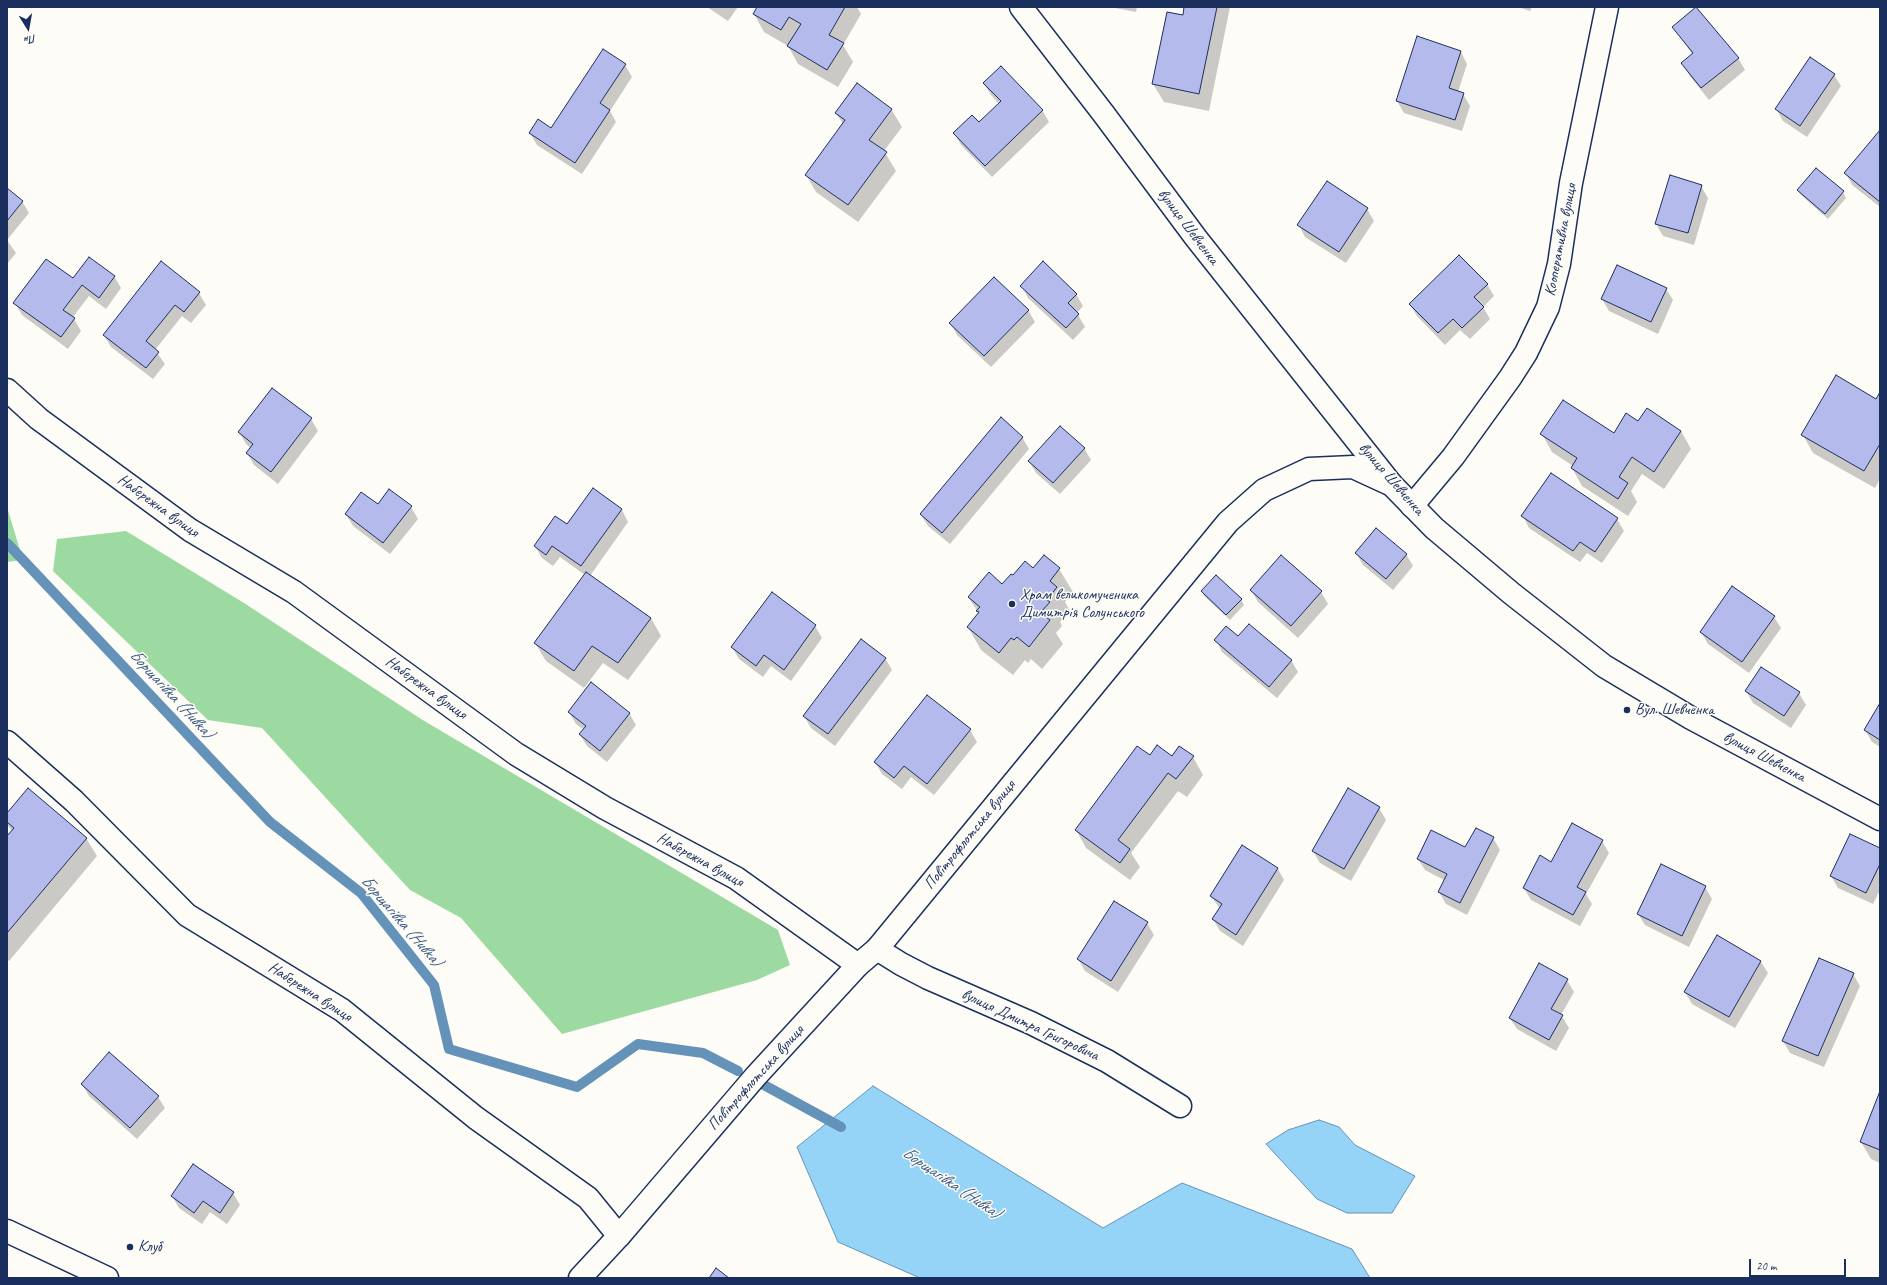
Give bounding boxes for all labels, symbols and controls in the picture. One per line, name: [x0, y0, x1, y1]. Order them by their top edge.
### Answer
north arrow: [8, 8, 48, 48]
text: Пн: [23, 32, 37, 48]
street label: Кооперативна вулиця: [1541, 182, 1581, 298]
street label: вулиця Шевченка: [1153, 185, 1223, 269]
street label: вулиця Шевченка: [1354, 439, 1428, 519]
street label: Набережна вулиця: [114, 470, 202, 542]
place label: Храм великомученика Димитрія Солунського: [1020, 585, 1144, 623]
marker: Храм великомученика Димитрія Солунського: [1007, 599, 1017, 609]
water label: Борщагівка (Нивка): [125, 645, 217, 743]
street label: Набережна вулиця: [382, 652, 470, 724]
place label: Вул. Шевченка: [1635, 700, 1714, 720]
marker: Вул. Шевченка: [1622, 705, 1632, 715]
street label: вулиця Шевченка: [1720, 727, 1808, 787]
street label: Повітрофлотська вулиця: [920, 777, 1020, 893]
street label: Набережна вулиця: [653, 828, 747, 892]
water label: Борщагівка (Нивка): [356, 871, 446, 971]
street label: Набережна вулиця: [265, 958, 355, 1026]
street label: вулиця Дмитра Григоровича: [958, 985, 1102, 1065]
street label: Повітрофлотська вулиця: [704, 1021, 808, 1135]
water label: Борщагівка (Нивка): [898, 1143, 1004, 1223]
place label: Клуб: [138, 1237, 161, 1257]
marker: Клуб: [125, 1242, 135, 1252]
scale bar: [1751, 1251, 1848, 1277]
text: 20 m: [1756, 1258, 1776, 1274]

